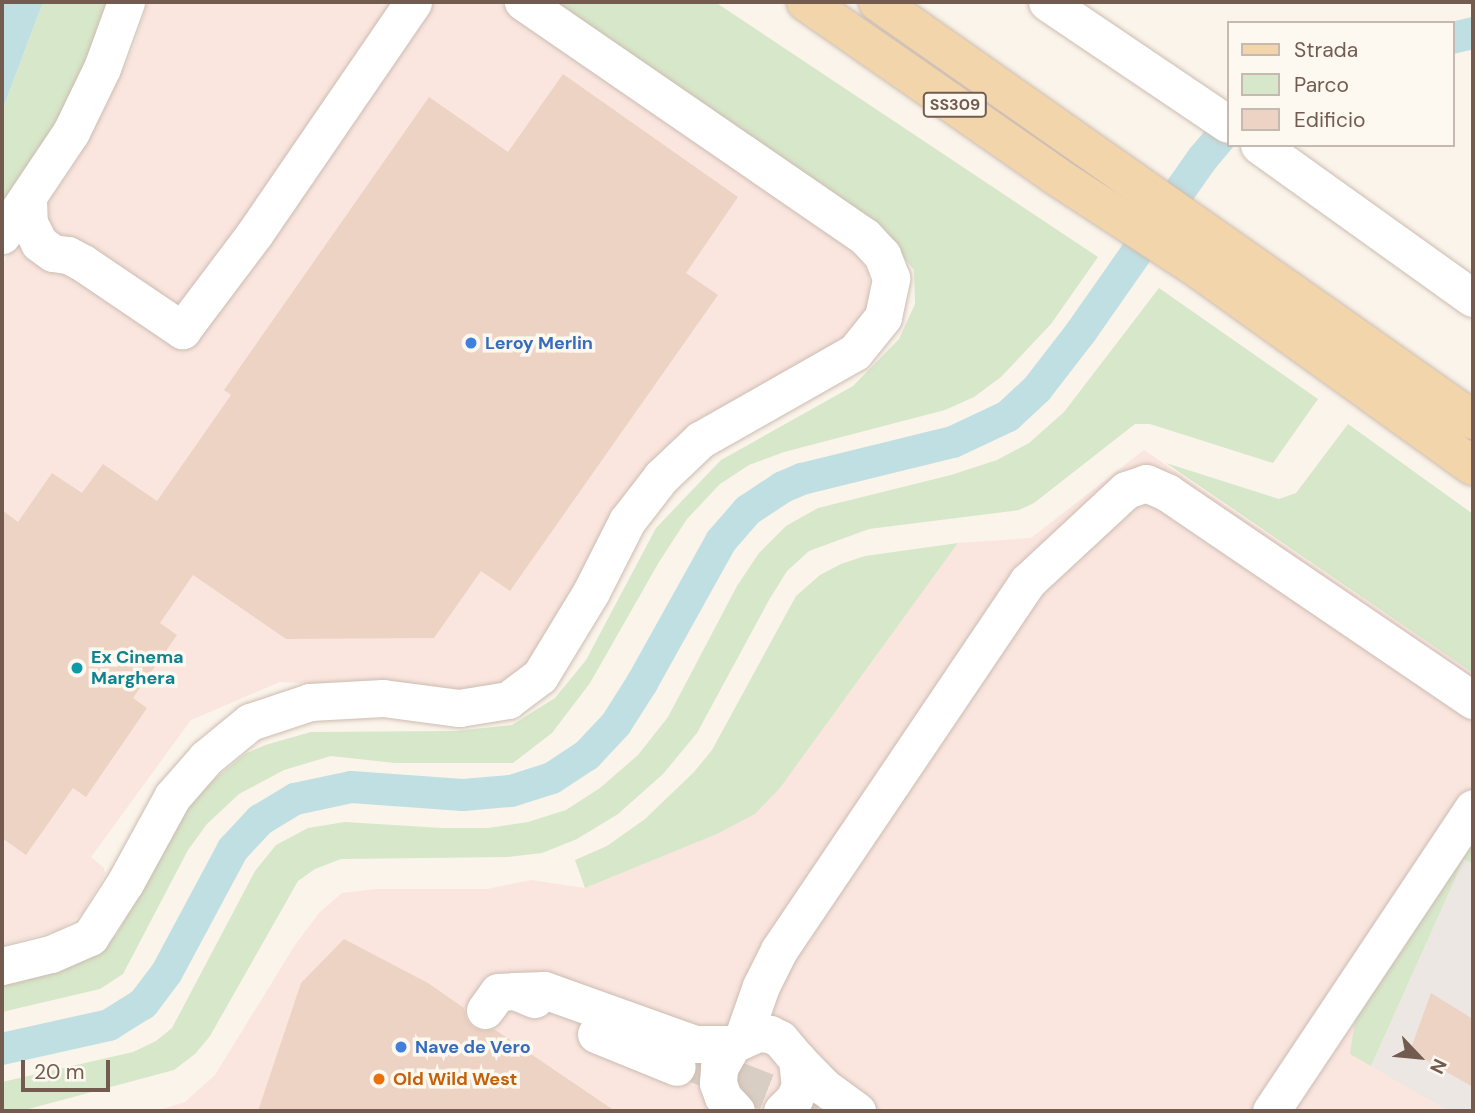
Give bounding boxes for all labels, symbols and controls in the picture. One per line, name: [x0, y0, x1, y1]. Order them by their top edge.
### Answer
legend: [1226, 21, 1454, 147]
text: Strada: [1294, 36, 1358, 64]
text: Parco: [1294, 71, 1349, 99]
road number: SS309: [922, 92, 988, 118]
text: Edificio: [1294, 106, 1365, 134]
place label: Leroy Merlin: [485, 332, 593, 354]
marker: Leroy Merlin: [463, 335, 479, 351]
place label: Ex Cinema Marghera: [91, 647, 184, 690]
marker: Ex Cinema Marghera: [69, 660, 85, 676]
north arrow: [1384, 1022, 1454, 1092]
place label: Nave de Vero: [415, 1036, 531, 1058]
marker: Nave de Vero: [393, 1039, 409, 1055]
scale bar: [24, 1046, 114, 1090]
text: N: [1424, 1055, 1453, 1078]
text: 20 m: [34, 1058, 85, 1086]
place label: Old Wild West: [393, 1068, 517, 1090]
marker: Old Wild West: [371, 1071, 387, 1087]

